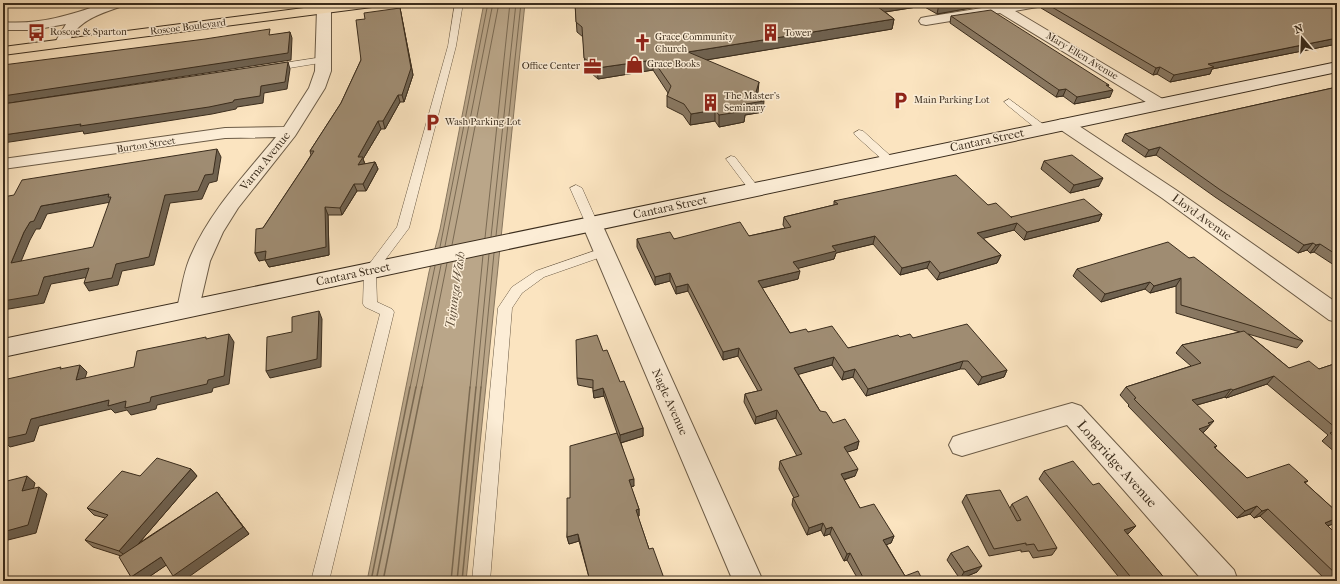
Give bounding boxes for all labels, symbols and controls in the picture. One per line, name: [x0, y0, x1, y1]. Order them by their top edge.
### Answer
street label: Roscoe Boulevard: [149, 16, 227, 38]
north arrow: [1282, 18, 1322, 58]
text: N: [1293, 21, 1306, 37]
bus stop icon: Roscoe & Sparton: [27, 22, 47, 42]
building icon: Tower: [761, 23, 781, 43]
place label: Roscoe & Sparton: [50, 26, 127, 38]
place label: Tower: [784, 27, 812, 39]
street label: Mary Ellen Avenue: [1044, 30, 1120, 82]
place label: Grace Community Church: [655, 31, 735, 55]
church icon: Grace Community Church: [632, 33, 652, 53]
shop icon: Grace Books: [624, 54, 644, 74]
office icon: Office Center: [583, 56, 603, 76]
place label: Grace Books: [647, 58, 700, 70]
place label: Office Center: [522, 60, 581, 72]
place label: The Master's Seminary: [724, 90, 780, 114]
parking icon: Main Parking Lot: [891, 90, 911, 110]
building icon: The Master's Seminary: [701, 92, 721, 112]
place label: Main Parking Lot: [914, 94, 990, 106]
parking icon: Wash Parking Lot: [422, 112, 442, 132]
place label: Wash Parking Lot: [444, 116, 521, 128]
street label: Cantara Street: [949, 125, 1026, 155]
street label: Varna Avenue: [236, 129, 293, 194]
street label: Burton Street: [116, 134, 177, 156]
street label: Lloyd Avenue: [1170, 191, 1234, 243]
street label: Cantara Street: [632, 192, 709, 222]
water label: Tujunga Wash: [442, 250, 468, 330]
street label: Cantara Street: [315, 259, 392, 289]
street label: Nagle Avenue: [649, 367, 691, 437]
street label: Longridge Avenue: [1073, 417, 1161, 511]

